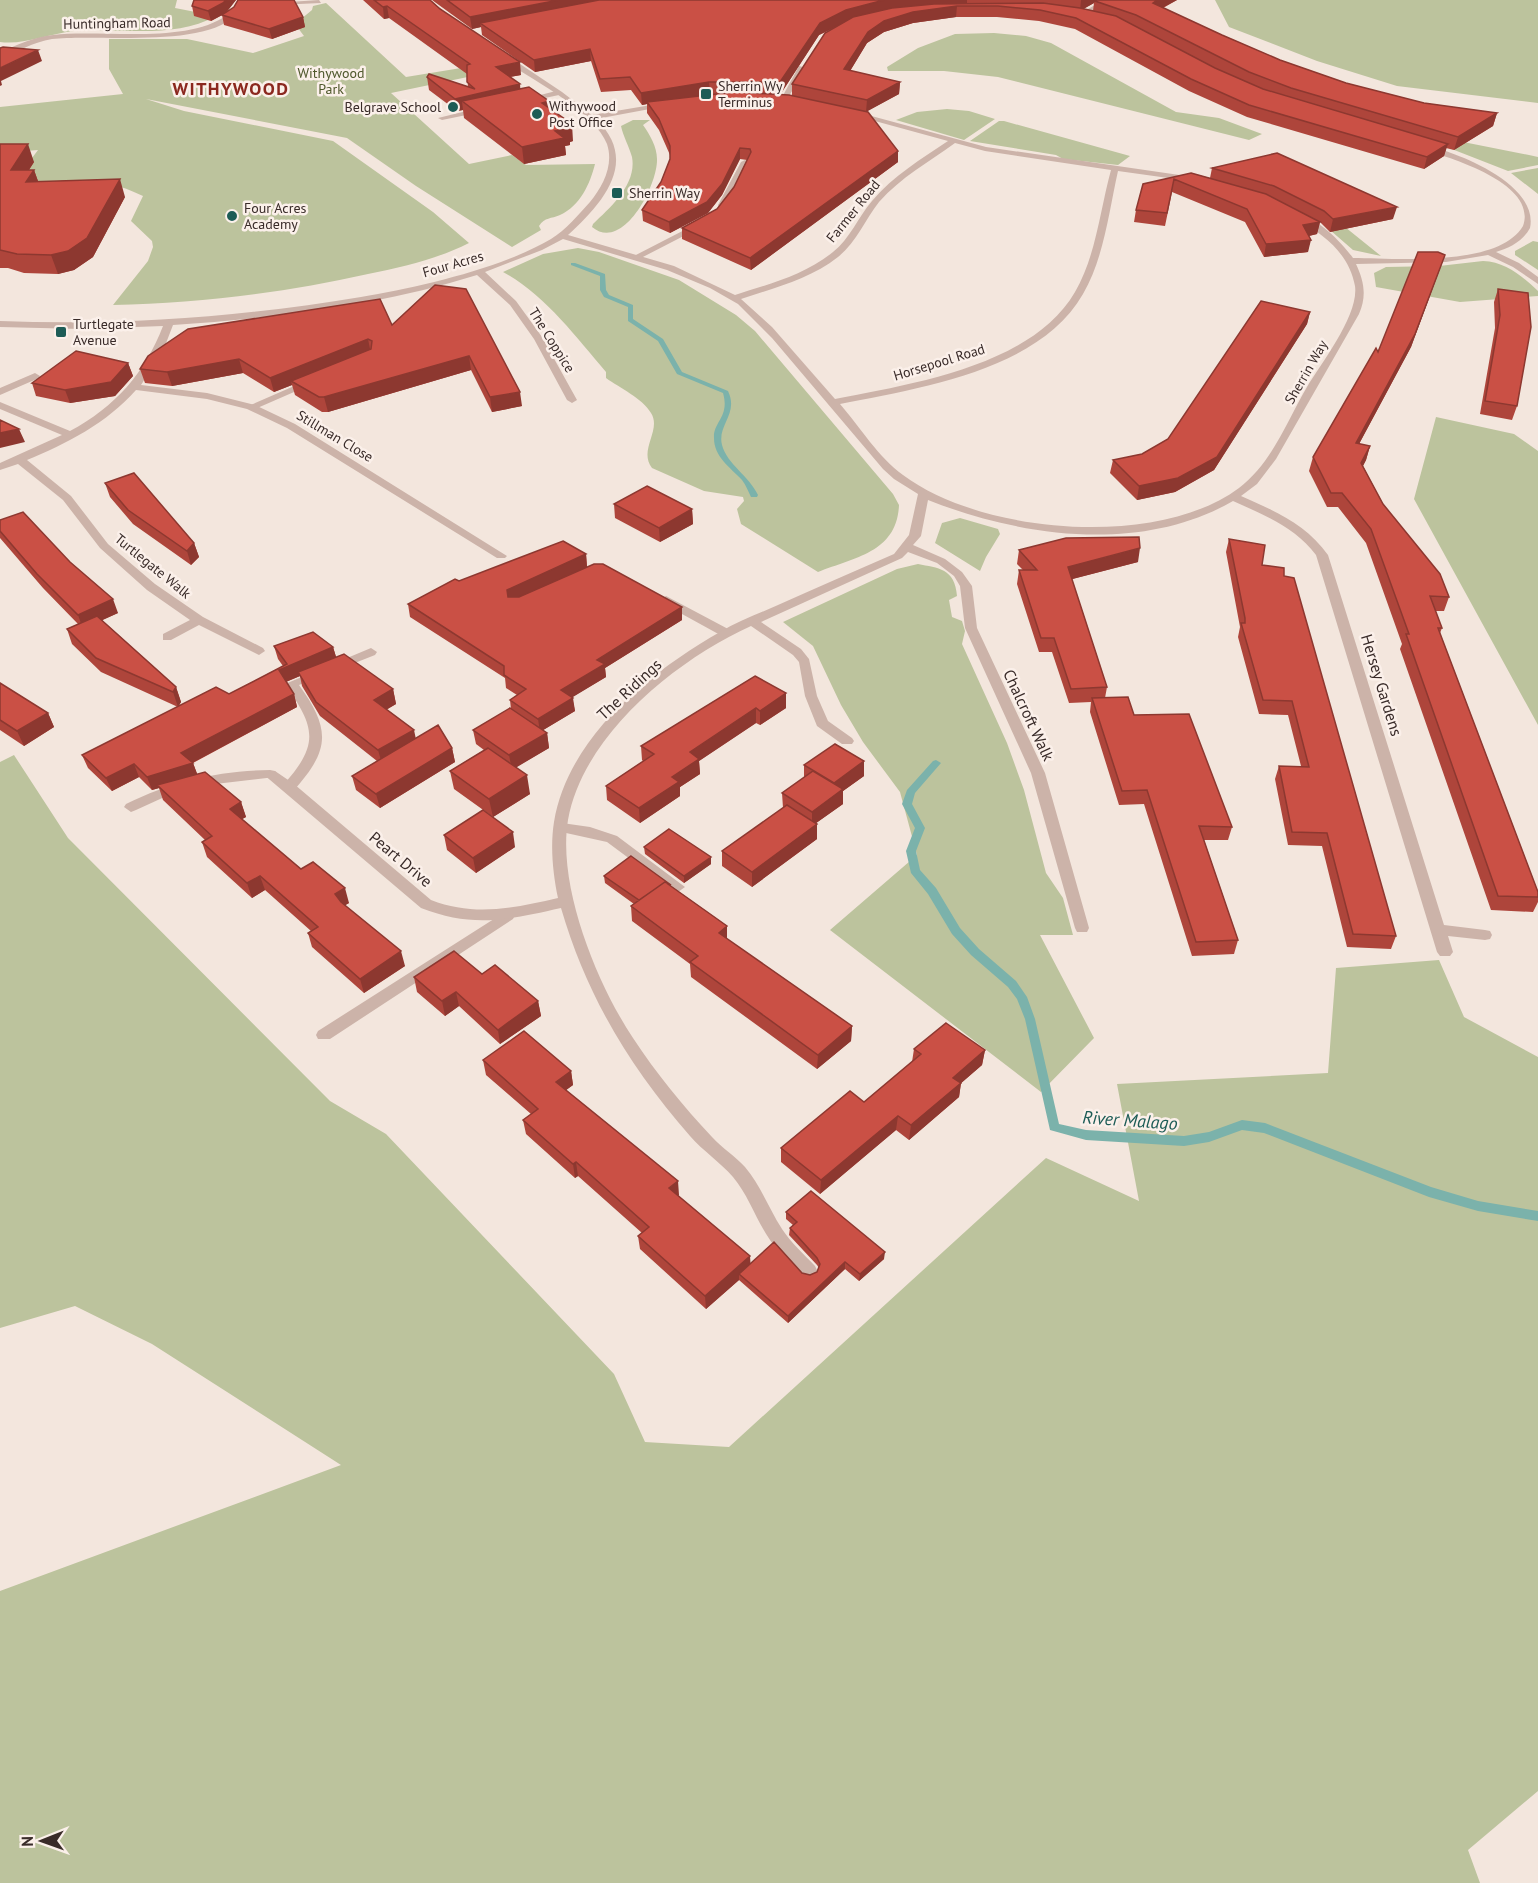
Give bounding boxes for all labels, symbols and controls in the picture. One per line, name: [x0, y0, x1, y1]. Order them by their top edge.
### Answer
street label: Huntingham Road: [63, 13, 171, 33]
park label: Withywood Park: [297, 64, 365, 98]
district label: WITHYWOOD: [173, 77, 289, 100]
place label: Sherrin Wy Terminus: [718, 77, 783, 111]
marker: Sherrin Wy Terminus: [699, 87, 713, 101]
place label: Withywood Post Office: [549, 97, 616, 131]
place label: Belgrave School: [344, 98, 441, 116]
marker: Belgrave School: [446, 100, 460, 114]
marker: Withywood Post Office: [530, 107, 544, 121]
street label: Farmer Road: [822, 176, 884, 246]
place label: Sherrin Way: [629, 184, 701, 202]
marker: Sherrin Way: [610, 186, 624, 200]
place label: Four Acres Academy: [244, 199, 307, 233]
marker: Four Acres Academy: [225, 209, 239, 223]
street label: Four Acres: [421, 247, 486, 281]
street label: The Coppice: [525, 304, 579, 376]
place label: Turtlegate Avenue: [73, 315, 134, 349]
marker: Turtlegate Avenue: [54, 325, 68, 339]
street label: Sherrin Way: [1280, 336, 1332, 407]
street label: Horsepool Road: [891, 340, 987, 384]
street label: Stillman Close: [293, 406, 377, 466]
street label: Turtlegate Walk: [111, 530, 195, 603]
street label: Hersey Gardens: [1357, 632, 1407, 739]
street label: The Ridings: [593, 654, 666, 724]
street label: Chalcroft Walk: [999, 666, 1059, 764]
street label: Peart Drive: [365, 827, 437, 891]
water label: River Malago: [1082, 1105, 1178, 1135]
north arrow: [12, 1811, 72, 1871]
text: N: [17, 1836, 37, 1847]

